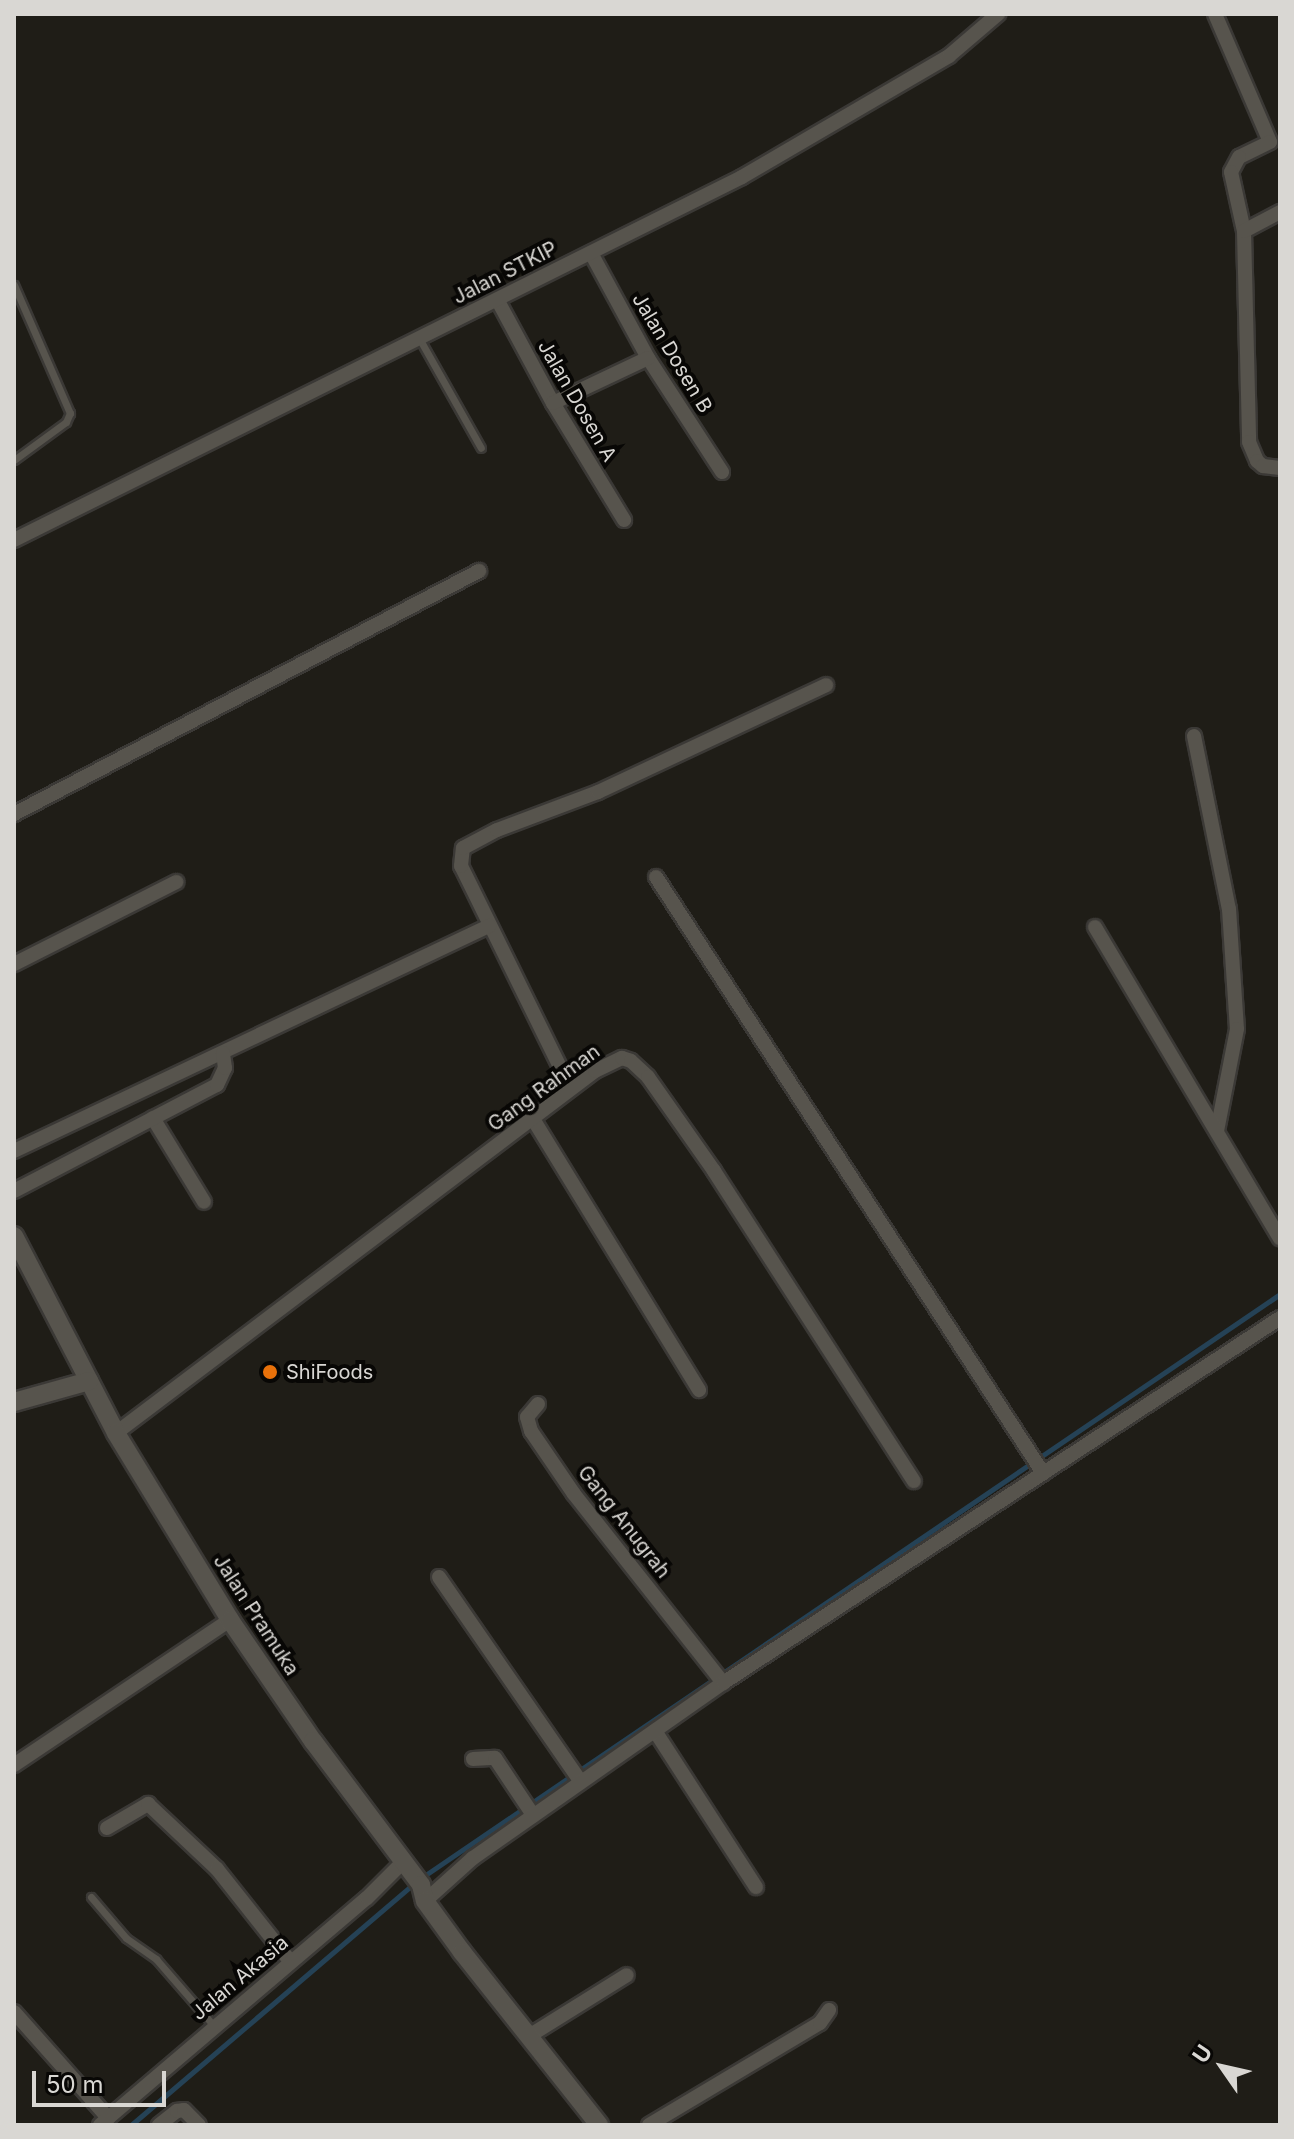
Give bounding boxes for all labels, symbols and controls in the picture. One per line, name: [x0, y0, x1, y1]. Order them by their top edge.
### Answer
street label: Jalan STKIP: [449, 237, 561, 309]
street label: Jalan Dosen B: [627, 289, 717, 417]
street label: Jalan Dosen A: [533, 336, 621, 466]
street label: Gang Rahman: [483, 1039, 605, 1137]
place label: ShiFoods: [286, 1360, 373, 1384]
marker: ShiFoods: [261, 1363, 279, 1381]
street label: Gang Anugrah: [573, 1461, 675, 1583]
street label: Jalan Pramuka: [208, 1550, 304, 1680]
street label: Jalan Akasia: [187, 1931, 293, 2025]
north arrow: [1182, 2027, 1262, 2107]
text: U: [1187, 2040, 1217, 2068]
scale bar: [36, 2055, 170, 2105]
text: 50 m: [46, 2070, 104, 2099]

